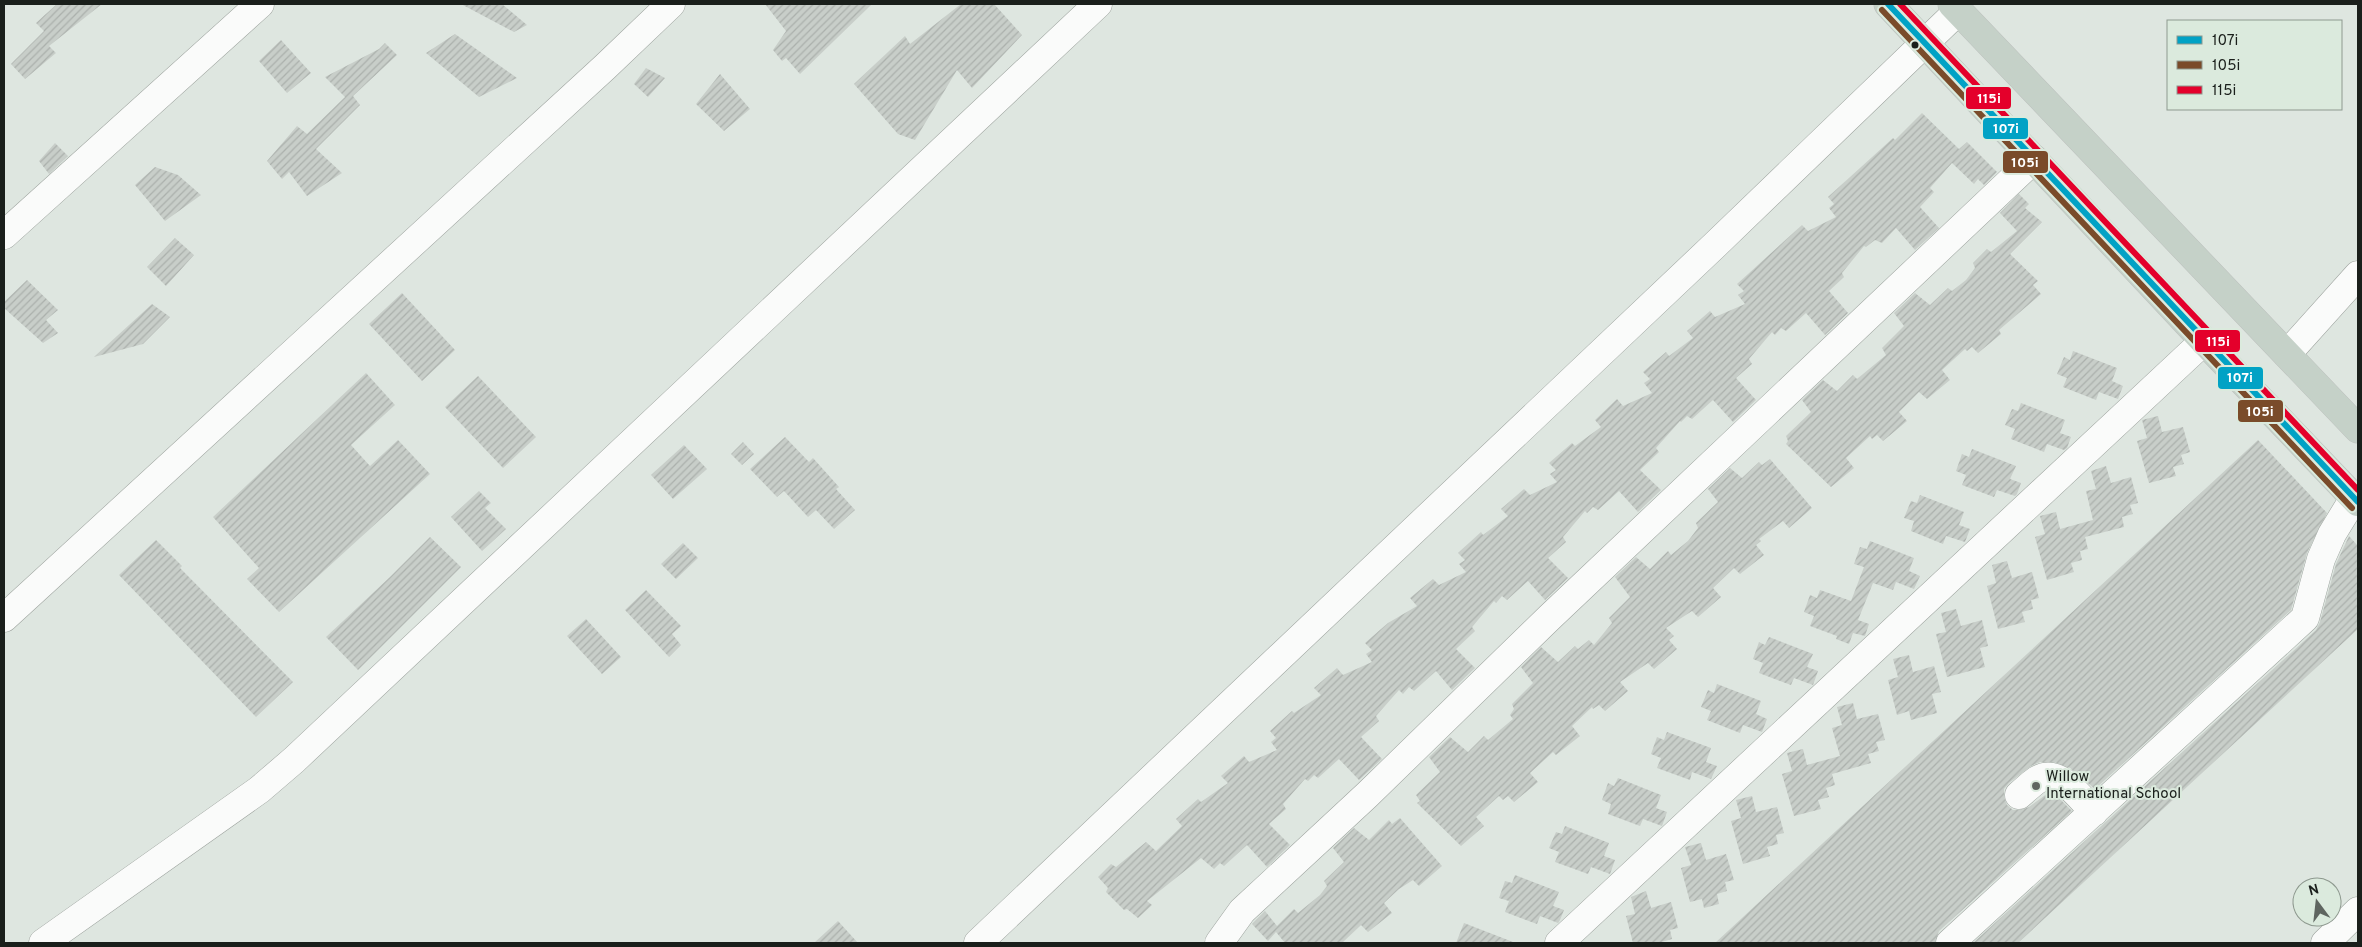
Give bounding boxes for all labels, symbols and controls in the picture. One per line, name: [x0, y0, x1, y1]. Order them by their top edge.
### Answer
legend: [2167, 20, 2342, 110]
text: 107i: [2212, 32, 2238, 51]
unlabelled marker: [1910, 40, 1920, 50]
text: 105i: [2212, 57, 2240, 76]
text: 115i: [2212, 82, 2236, 101]
line badge: 115i: [1965, 86, 2012, 110]
text: 115i: [1977, 91, 2001, 108]
line badge: 107i: [1982, 117, 2029, 140]
text: 107i: [1993, 121, 2019, 138]
line badge: 105i: [2002, 150, 2049, 174]
text: 105i: [2011, 155, 2039, 172]
line badge: 115i: [2194, 329, 2241, 353]
text: 115i: [2206, 334, 2230, 351]
line badge: 107i: [2217, 366, 2264, 390]
text: 107i: [2227, 370, 2253, 387]
line badge: 105i: [2237, 399, 2284, 423]
text: 105i: [2246, 404, 2274, 421]
place label: Willow International School: [2046, 768, 2181, 804]
marker: Willow International School: [2030, 780, 2042, 792]
north arrow: [2292, 877, 2342, 927]
text: N: [2307, 881, 2321, 900]

